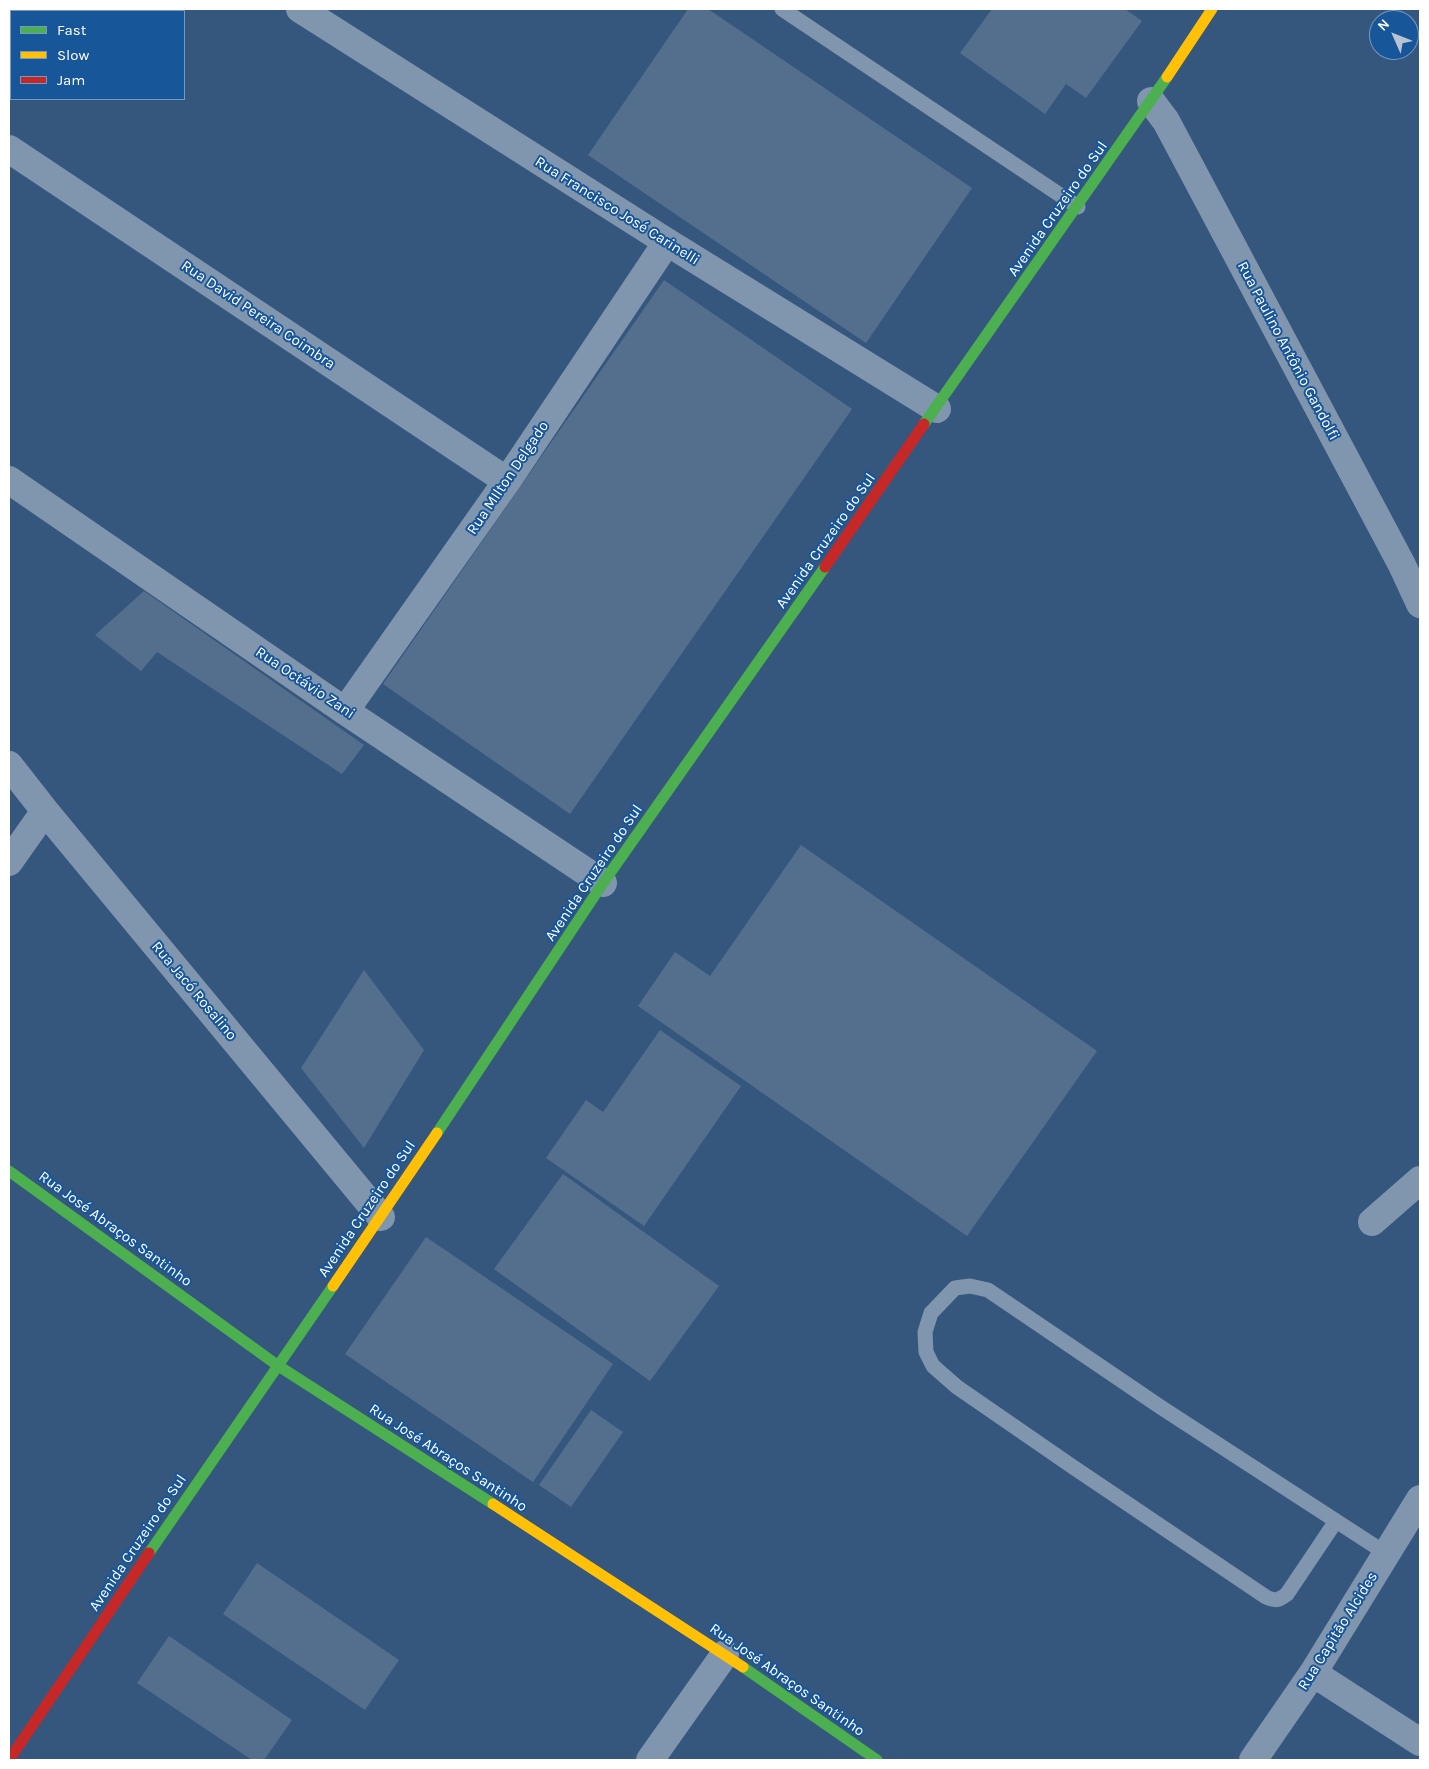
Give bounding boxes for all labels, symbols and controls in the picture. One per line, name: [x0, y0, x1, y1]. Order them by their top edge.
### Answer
legend: [10, 10, 185, 100]
north arrow: [1369, 10, 1419, 60]
text: N: [1374, 15, 1393, 34]
text: Fast: [57, 21, 86, 39]
text: Slow: [57, 46, 89, 64]
text: Jam: [57, 71, 85, 89]
street label: Avenida Cruzeiro do Sul: [1004, 138, 1112, 280]
street label: Rua Francisco José Carinelli: [531, 153, 703, 269]
street label: Rua David Pereira Coimbra: [178, 257, 338, 373]
street label: Rua Paulino Antônio Gandolfi: [1233, 259, 1343, 443]
street label: Rua MIlton Delgado: [463, 418, 553, 538]
street label: Avenida Cruzeiro do Sul: [772, 470, 880, 612]
street label: Rua Octávio Zani: [252, 643, 358, 723]
street label: Avenida Cruzeiro do Sul: [542, 801, 646, 945]
street label: Rua Jacó Rosalino: [147, 938, 241, 1044]
street label: Avenida Cruzeiro do Sul: [315, 1137, 419, 1281]
street label: Rua José Abraços Santinho: [35, 1167, 195, 1291]
street label: Rua José Abraços Santinho: [366, 1400, 530, 1516]
street label: Avenida Cruzeiro do Sul: [86, 1471, 190, 1615]
street label: Rua Capitão Alcides: [1294, 1569, 1382, 1693]
street label: Rua José Abraços Santinho: [706, 1620, 868, 1740]

